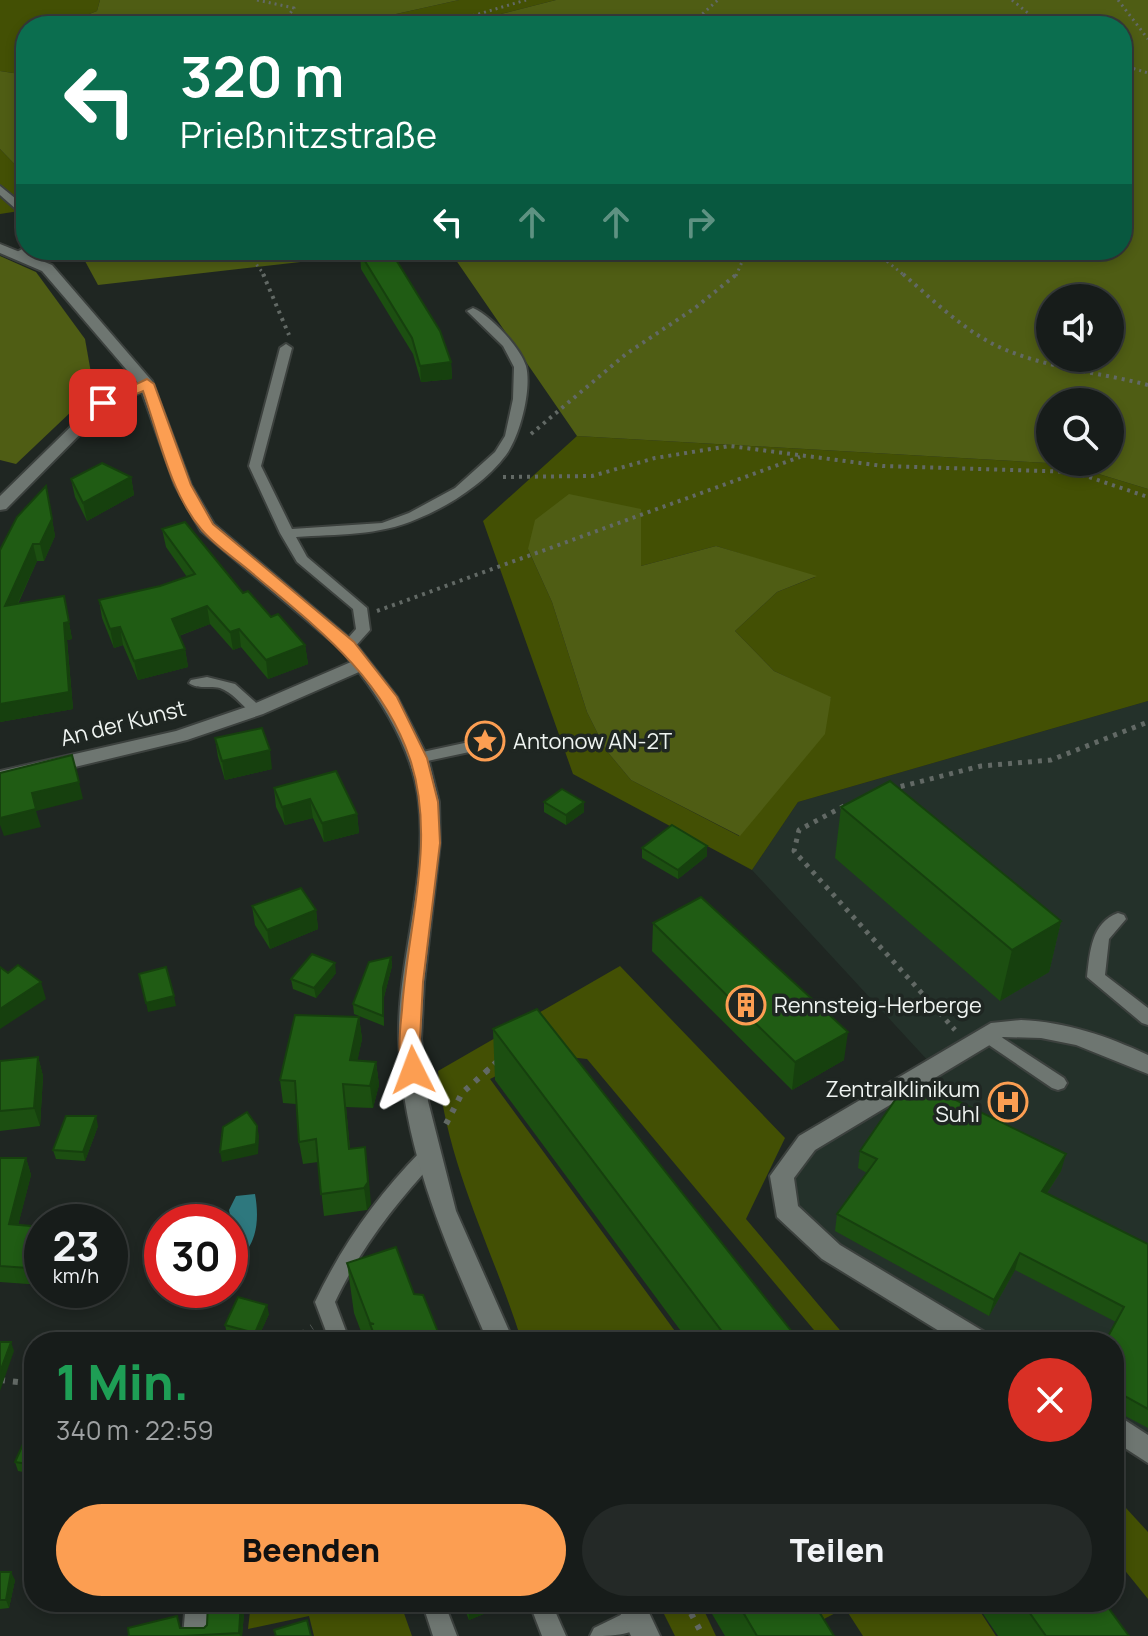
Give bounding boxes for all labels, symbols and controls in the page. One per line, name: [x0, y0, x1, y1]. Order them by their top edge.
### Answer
text: 320 m: [180, 37, 344, 114]
icon: left: [48, 48, 152, 152]
text: Prießnitzstraße: [180, 110, 437, 159]
icon: left: [426, 200, 470, 244]
icon: ahead: [510, 200, 554, 244]
icon: ahead: [594, 200, 638, 244]
icon: right: [678, 200, 722, 244]
map controls: [1036, 284, 1124, 476]
button: sound: [1036, 284, 1124, 372]
pin: [69, 369, 137, 437]
icon: arrive: [81, 381, 125, 425]
button: search: [1036, 388, 1124, 476]
street label: An der Kunst: [57, 693, 189, 753]
place icon: Antonow AN-2T: [464, 720, 506, 762]
place label: Antonow AN-2T: [513, 726, 672, 756]
building icon: Rennsteig-Herberge: [725, 984, 767, 1026]
place label: Rennsteig-Herberge: [774, 990, 982, 1020]
position arrow: [371, 1028, 455, 1112]
place label: Zentralklinikum Suhl: [825, 1074, 980, 1129]
hospital icon: Zentralklinikum Suhl: [987, 1081, 1029, 1123]
speed limit sign: 30: [144, 1204, 248, 1308]
text: 23: [52, 1218, 100, 1273]
text: km/h: [53, 1262, 99, 1289]
text: 1 Min.: [56, 1349, 189, 1414]
button: close: [1008, 1358, 1092, 1442]
text: 340 m · 22:59: [56, 1412, 214, 1448]
button: Beenden: [56, 1504, 566, 1596]
button: Teilen: [582, 1504, 1092, 1596]

